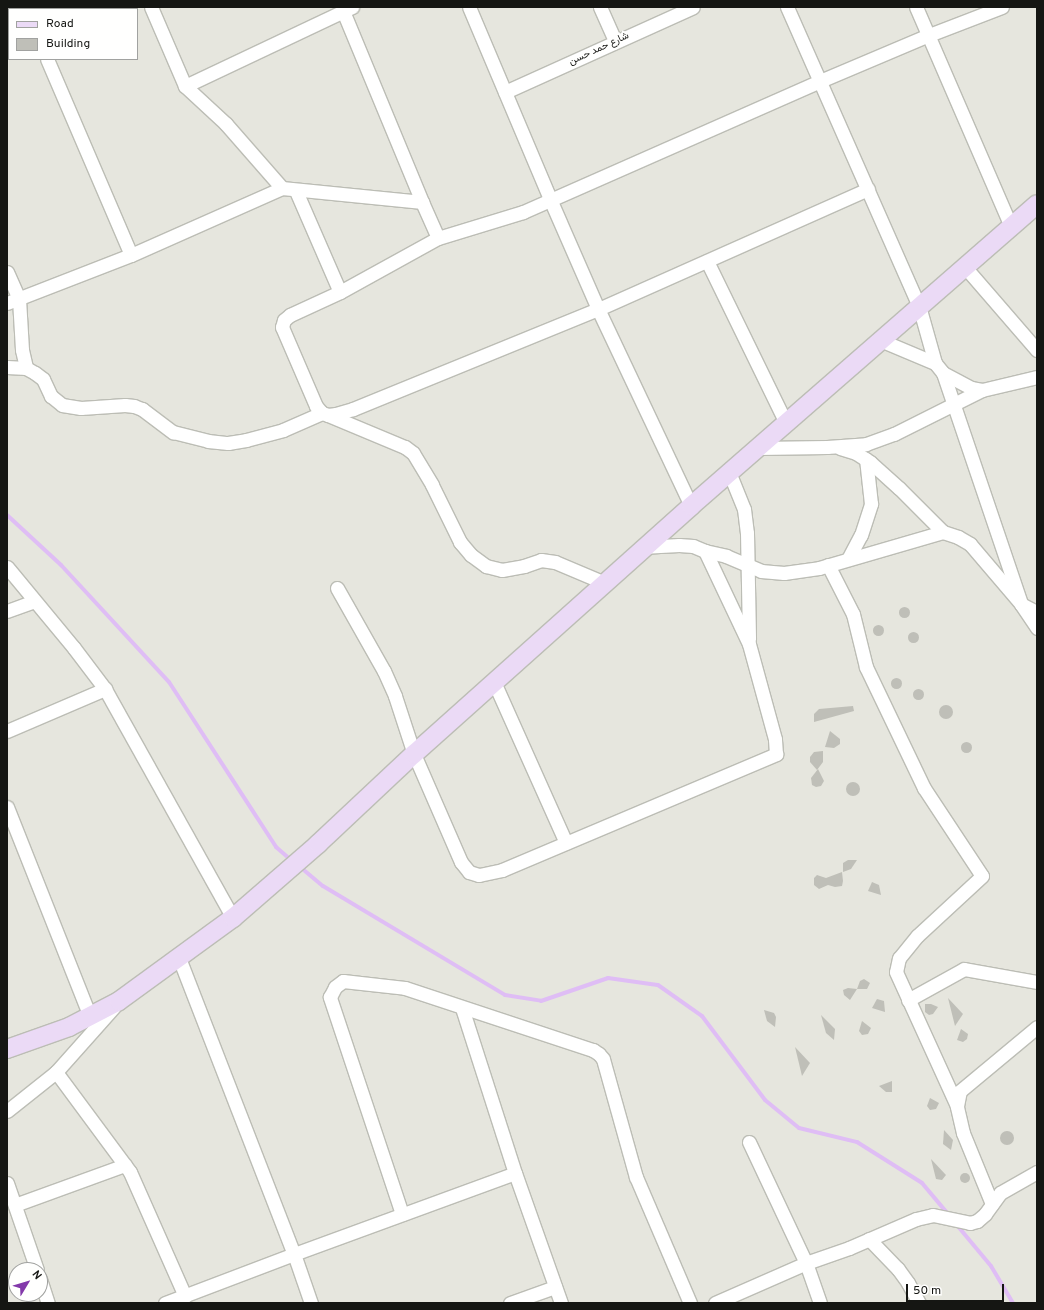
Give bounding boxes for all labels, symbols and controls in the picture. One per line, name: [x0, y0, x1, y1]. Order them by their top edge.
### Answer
legend: [8, 8, 138, 60]
text: Road: [46, 16, 74, 32]
street label: شارع حمد حسن: [567, 30, 631, 68]
text: Building: [46, 36, 90, 52]
north arrow: [8, 1262, 48, 1302]
text: N: [29, 1268, 45, 1283]
scale bar: [908, 1276, 1006, 1302]
text: 50 m: [913, 1283, 941, 1299]

